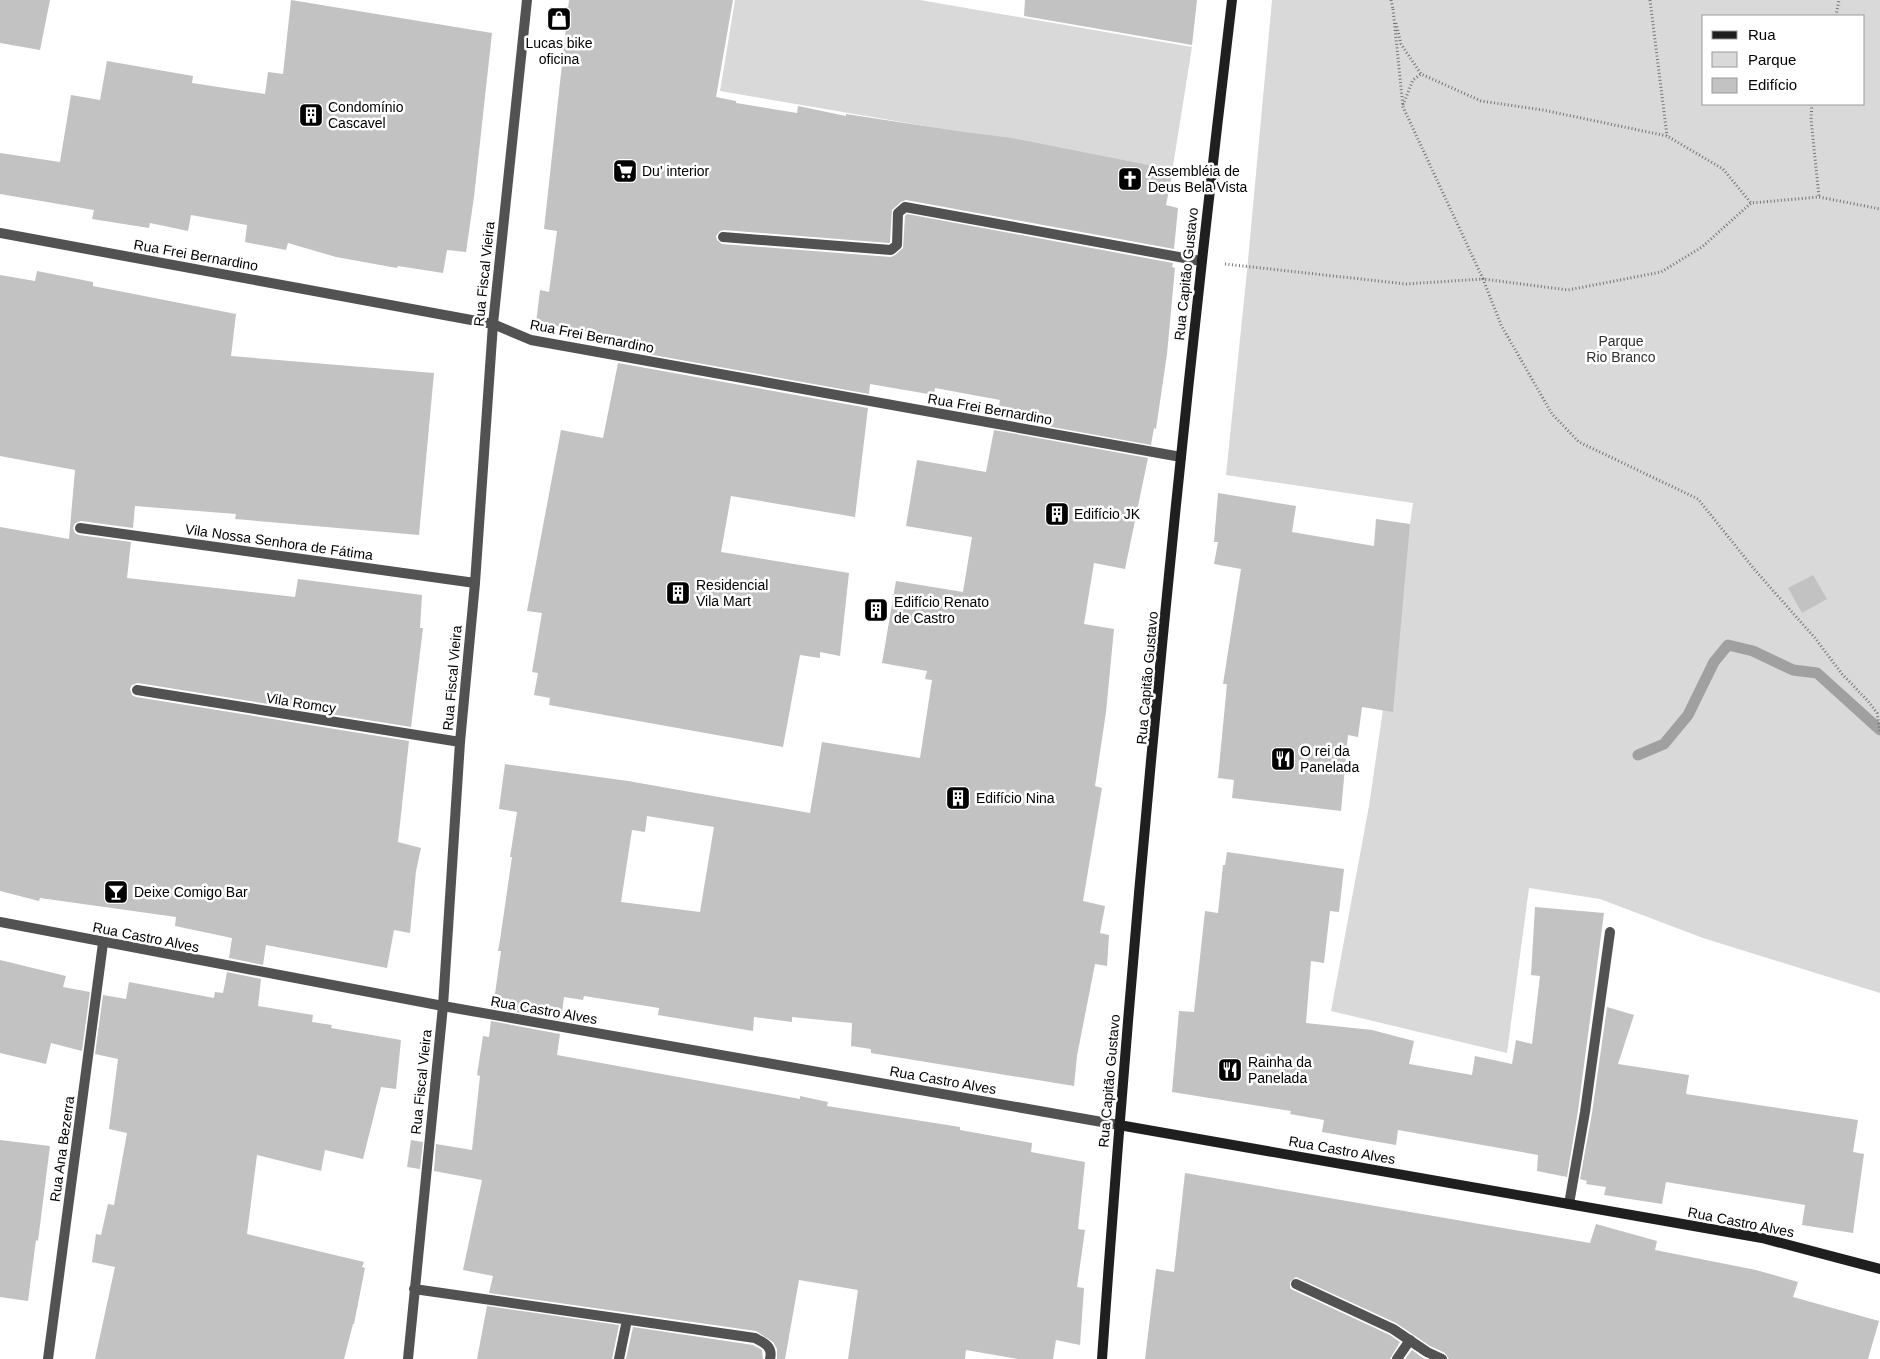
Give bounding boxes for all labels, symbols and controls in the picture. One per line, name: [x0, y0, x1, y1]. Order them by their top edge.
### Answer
shop icon: Lucas bike oficina: [546, 6, 572, 32]
legend: [1702, 15, 1865, 105]
text: Rua: [1748, 26, 1776, 43]
place label: Lucas bike oficina: [526, 35, 593, 67]
text: Parque: [1748, 51, 1796, 68]
text: Edifício: [1748, 76, 1797, 93]
place label: Condomínio Cascavel: [328, 99, 404, 131]
building icon: Condomínio Cascavel: [298, 102, 324, 128]
supermarket icon: Du' interior: [612, 158, 638, 184]
place label: Du' interior: [642, 163, 710, 179]
place label: Assembléia de Deus Bela Vista: [1148, 163, 1248, 195]
church icon: Assembléia de Deus Bela Vista: [1117, 166, 1143, 192]
street label: Rua Capitão Gustavo: [1171, 206, 1201, 341]
street label: Rua Fiscal Vieira: [471, 220, 497, 327]
street label: Rua Frei Bernardino: [133, 236, 260, 274]
street label: Rua Frei Bernardino: [529, 316, 656, 356]
park label: Parque Rio Branco: [1586, 333, 1656, 365]
street label: Rua Frei Bernardino: [927, 390, 1054, 428]
building icon: Edifício JK: [1044, 501, 1070, 527]
place label: Edifício JK: [1074, 506, 1141, 522]
street label: Vila Nossa Senhora de Fátima: [184, 521, 374, 563]
place label: Residencial Vila Mart: [696, 577, 768, 609]
building icon: Residencial Vila Mart: [665, 580, 691, 606]
place label: Edifício Renato de Castro: [894, 594, 989, 626]
building icon: Edifício Renato de Castro: [863, 597, 889, 623]
street label: Rua Capitão Gustavo: [1133, 610, 1161, 745]
street label: Rua Fiscal Vieira: [439, 625, 465, 731]
street label: Vila Romcy: [265, 690, 337, 716]
place label: O rei da Panelada: [1300, 743, 1359, 775]
restaurant icon: O rei da Panelada: [1270, 746, 1296, 772]
building icon: Edifício Nina: [945, 785, 971, 811]
place label: Edifício Nina: [976, 790, 1055, 806]
bar icon: Deixe Comigo Bar: [103, 879, 129, 905]
place label: Deixe Comigo Bar: [134, 884, 248, 900]
street label: Rua Castro Alves: [91, 919, 201, 955]
street label: Rua Castro Alves: [489, 993, 599, 1027]
street label: Rua Capitão Gustavo: [1095, 1013, 1123, 1148]
street label: Rua Fiscal Vieira: [408, 1028, 434, 1135]
place label: Rainha da Panelada: [1248, 1054, 1312, 1086]
restaurant icon: Rainha da Panelada: [1217, 1057, 1243, 1083]
street label: Rua Castro Alves: [888, 1063, 998, 1097]
street label: Rua Ana Bezerra: [47, 1095, 77, 1203]
street label: Rua Castro Alves: [1287, 1133, 1397, 1167]
street label: Rua Castro Alves: [1686, 1204, 1796, 1240]

